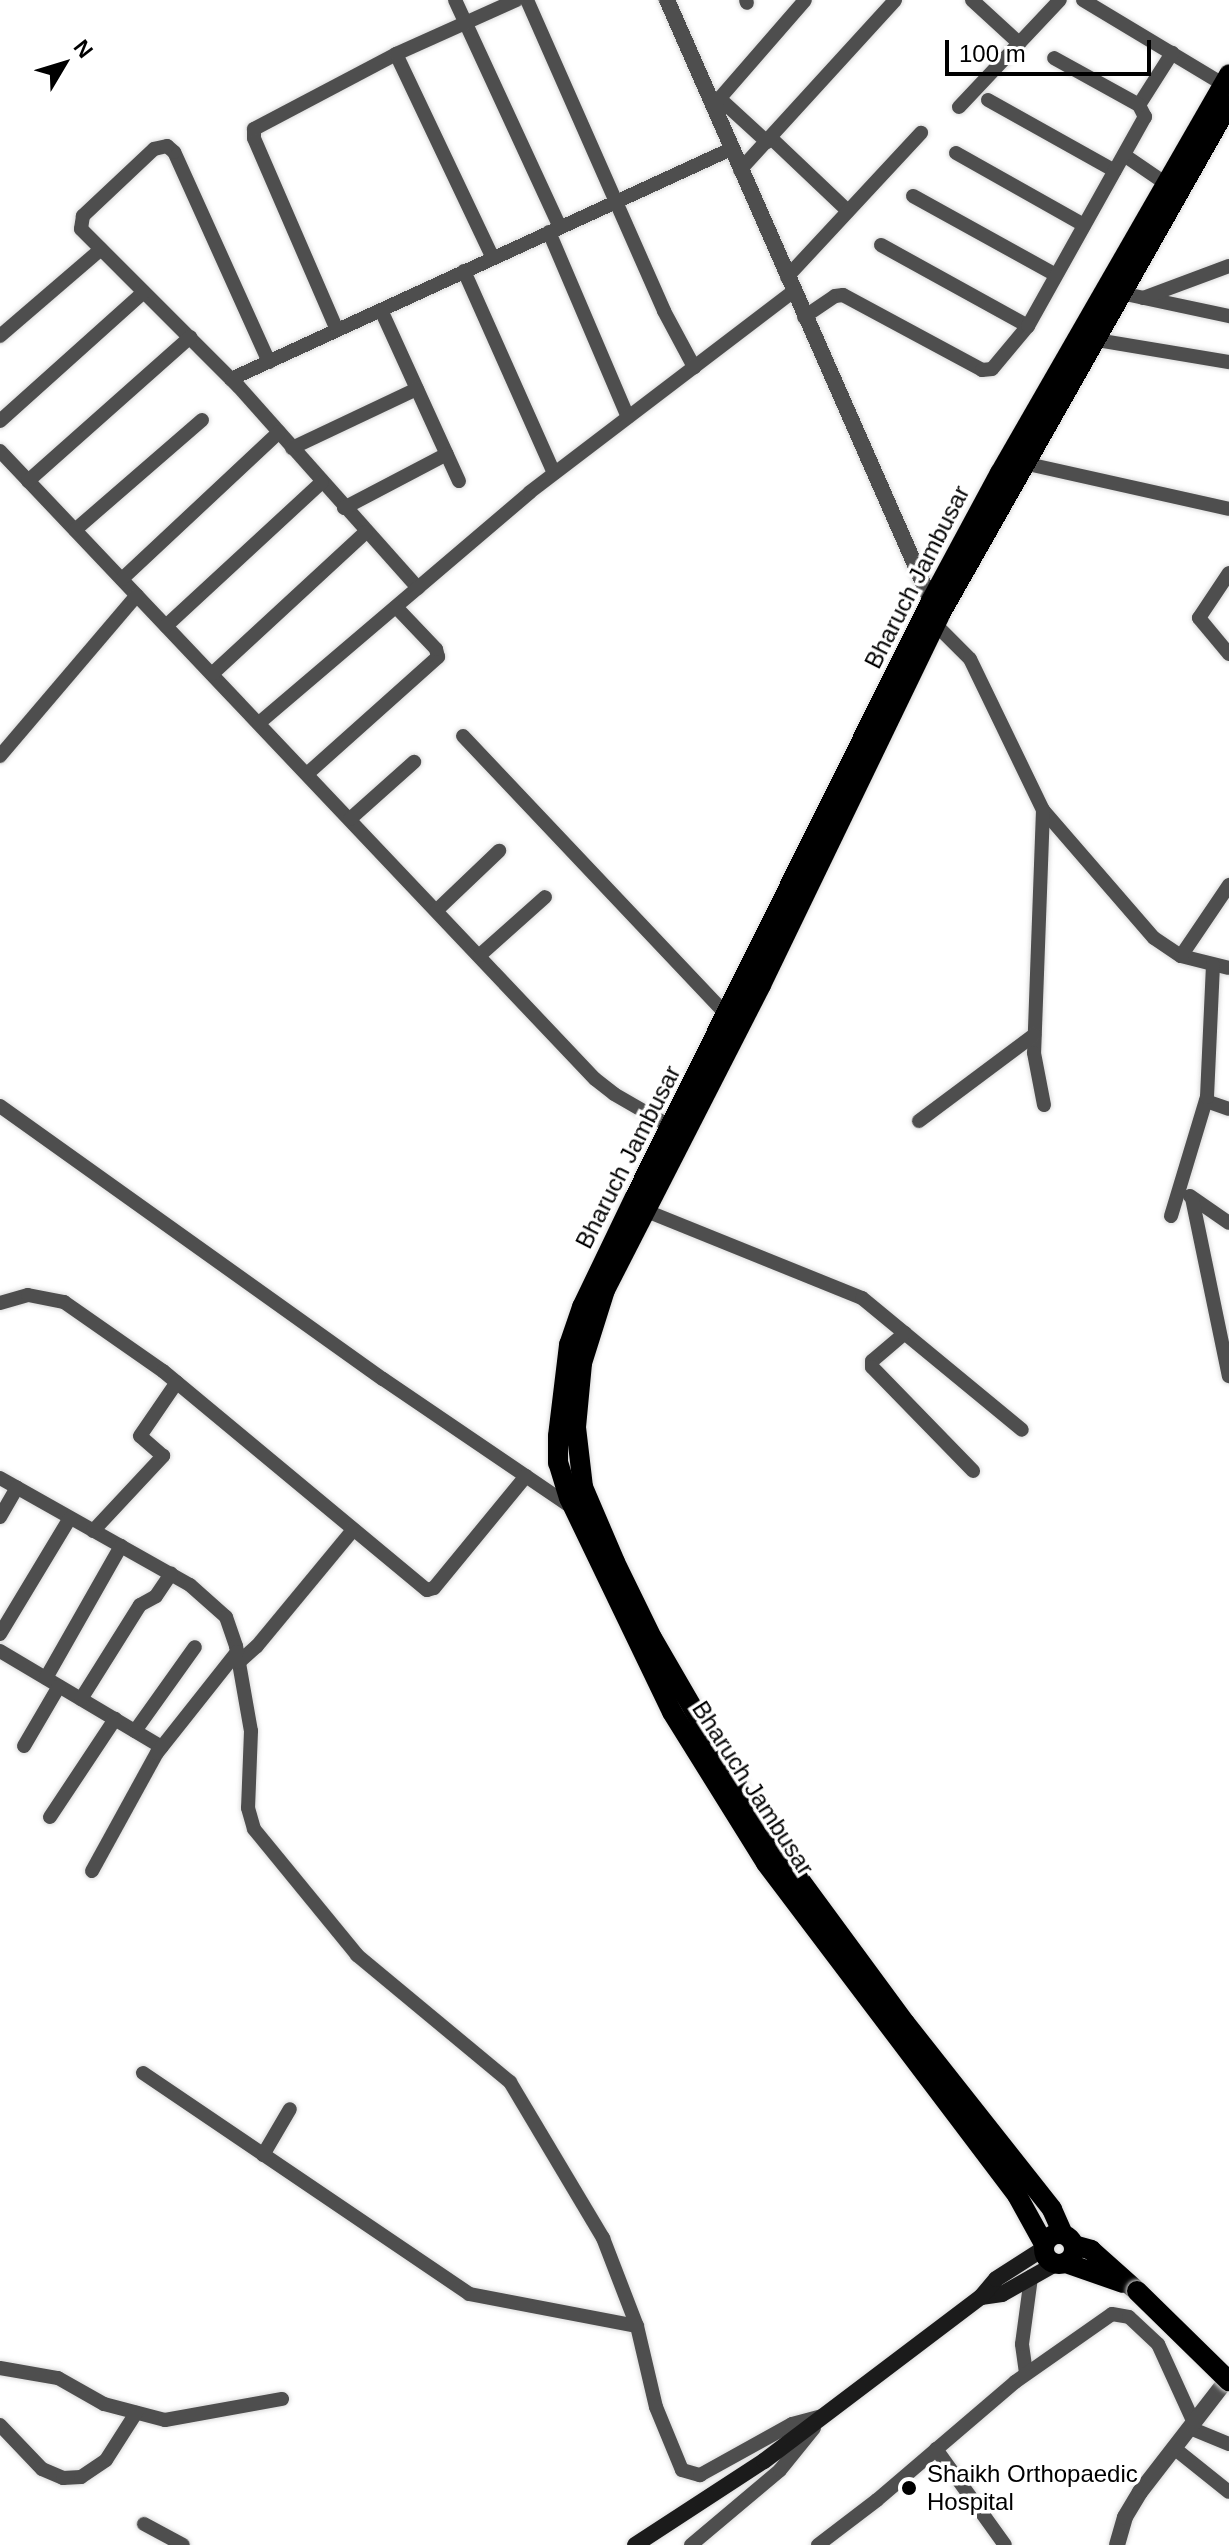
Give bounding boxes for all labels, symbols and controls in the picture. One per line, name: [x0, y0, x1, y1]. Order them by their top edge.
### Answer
north arrow: [24, 24, 104, 104]
scale bar: [949, 24, 1155, 74]
text: N: [69, 35, 98, 63]
text: 100 m: [959, 40, 1026, 67]
street label: Bharuch Jambusar: [858, 481, 976, 673]
street label: Bharuch Jambusar: [569, 1061, 687, 1253]
street label: Bharuch Jambusar: [686, 1696, 820, 1880]
place label: Shaikh Orthopaedic Hospital: [927, 2460, 1138, 2516]
marker: Shaikh Orthopaedic Hospital: [898, 2477, 920, 2499]

